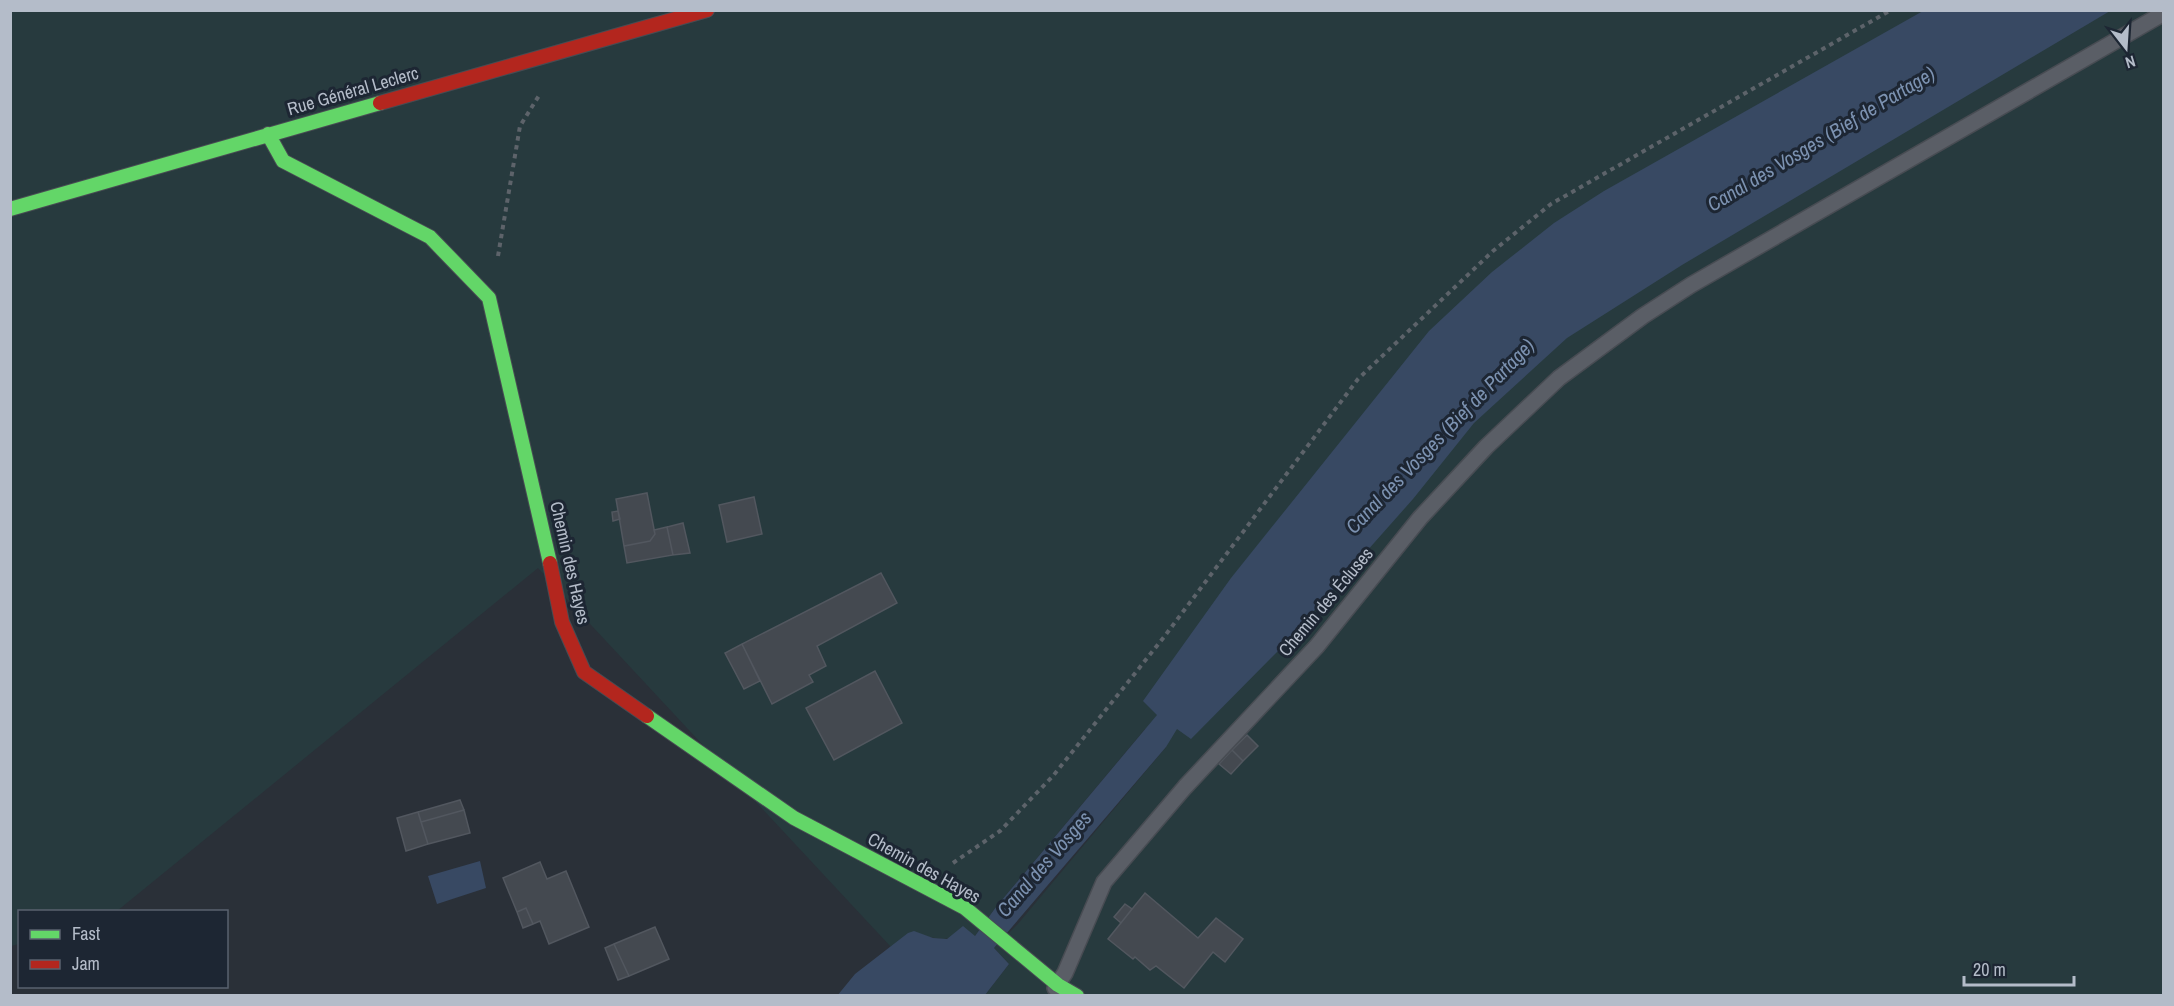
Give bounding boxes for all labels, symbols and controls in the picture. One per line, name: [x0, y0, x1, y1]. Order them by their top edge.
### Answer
north arrow: [2096, 18, 2156, 78]
text: N: [2123, 50, 2138, 74]
street label: Rue Général Leclerc: [284, 60, 421, 121]
water label: Canal des Vosges (Bief de Partage): [1702, 60, 1940, 217]
water label: Canal des Vosges (Bief de Partage): [1339, 332, 1540, 539]
street label: Chemin des Hayes: [544, 499, 597, 627]
street label: Chemin des Écluses: [1273, 542, 1379, 662]
water label: Canal des Vosges: [990, 805, 1097, 922]
street label: Chemin des Hayes: [863, 826, 985, 909]
legend: [18, 910, 228, 988]
text: Fast: [72, 921, 100, 946]
scale bar: [1964, 949, 2074, 987]
text: Jam: [72, 951, 100, 976]
text: 20 m: [1973, 957, 2006, 982]

